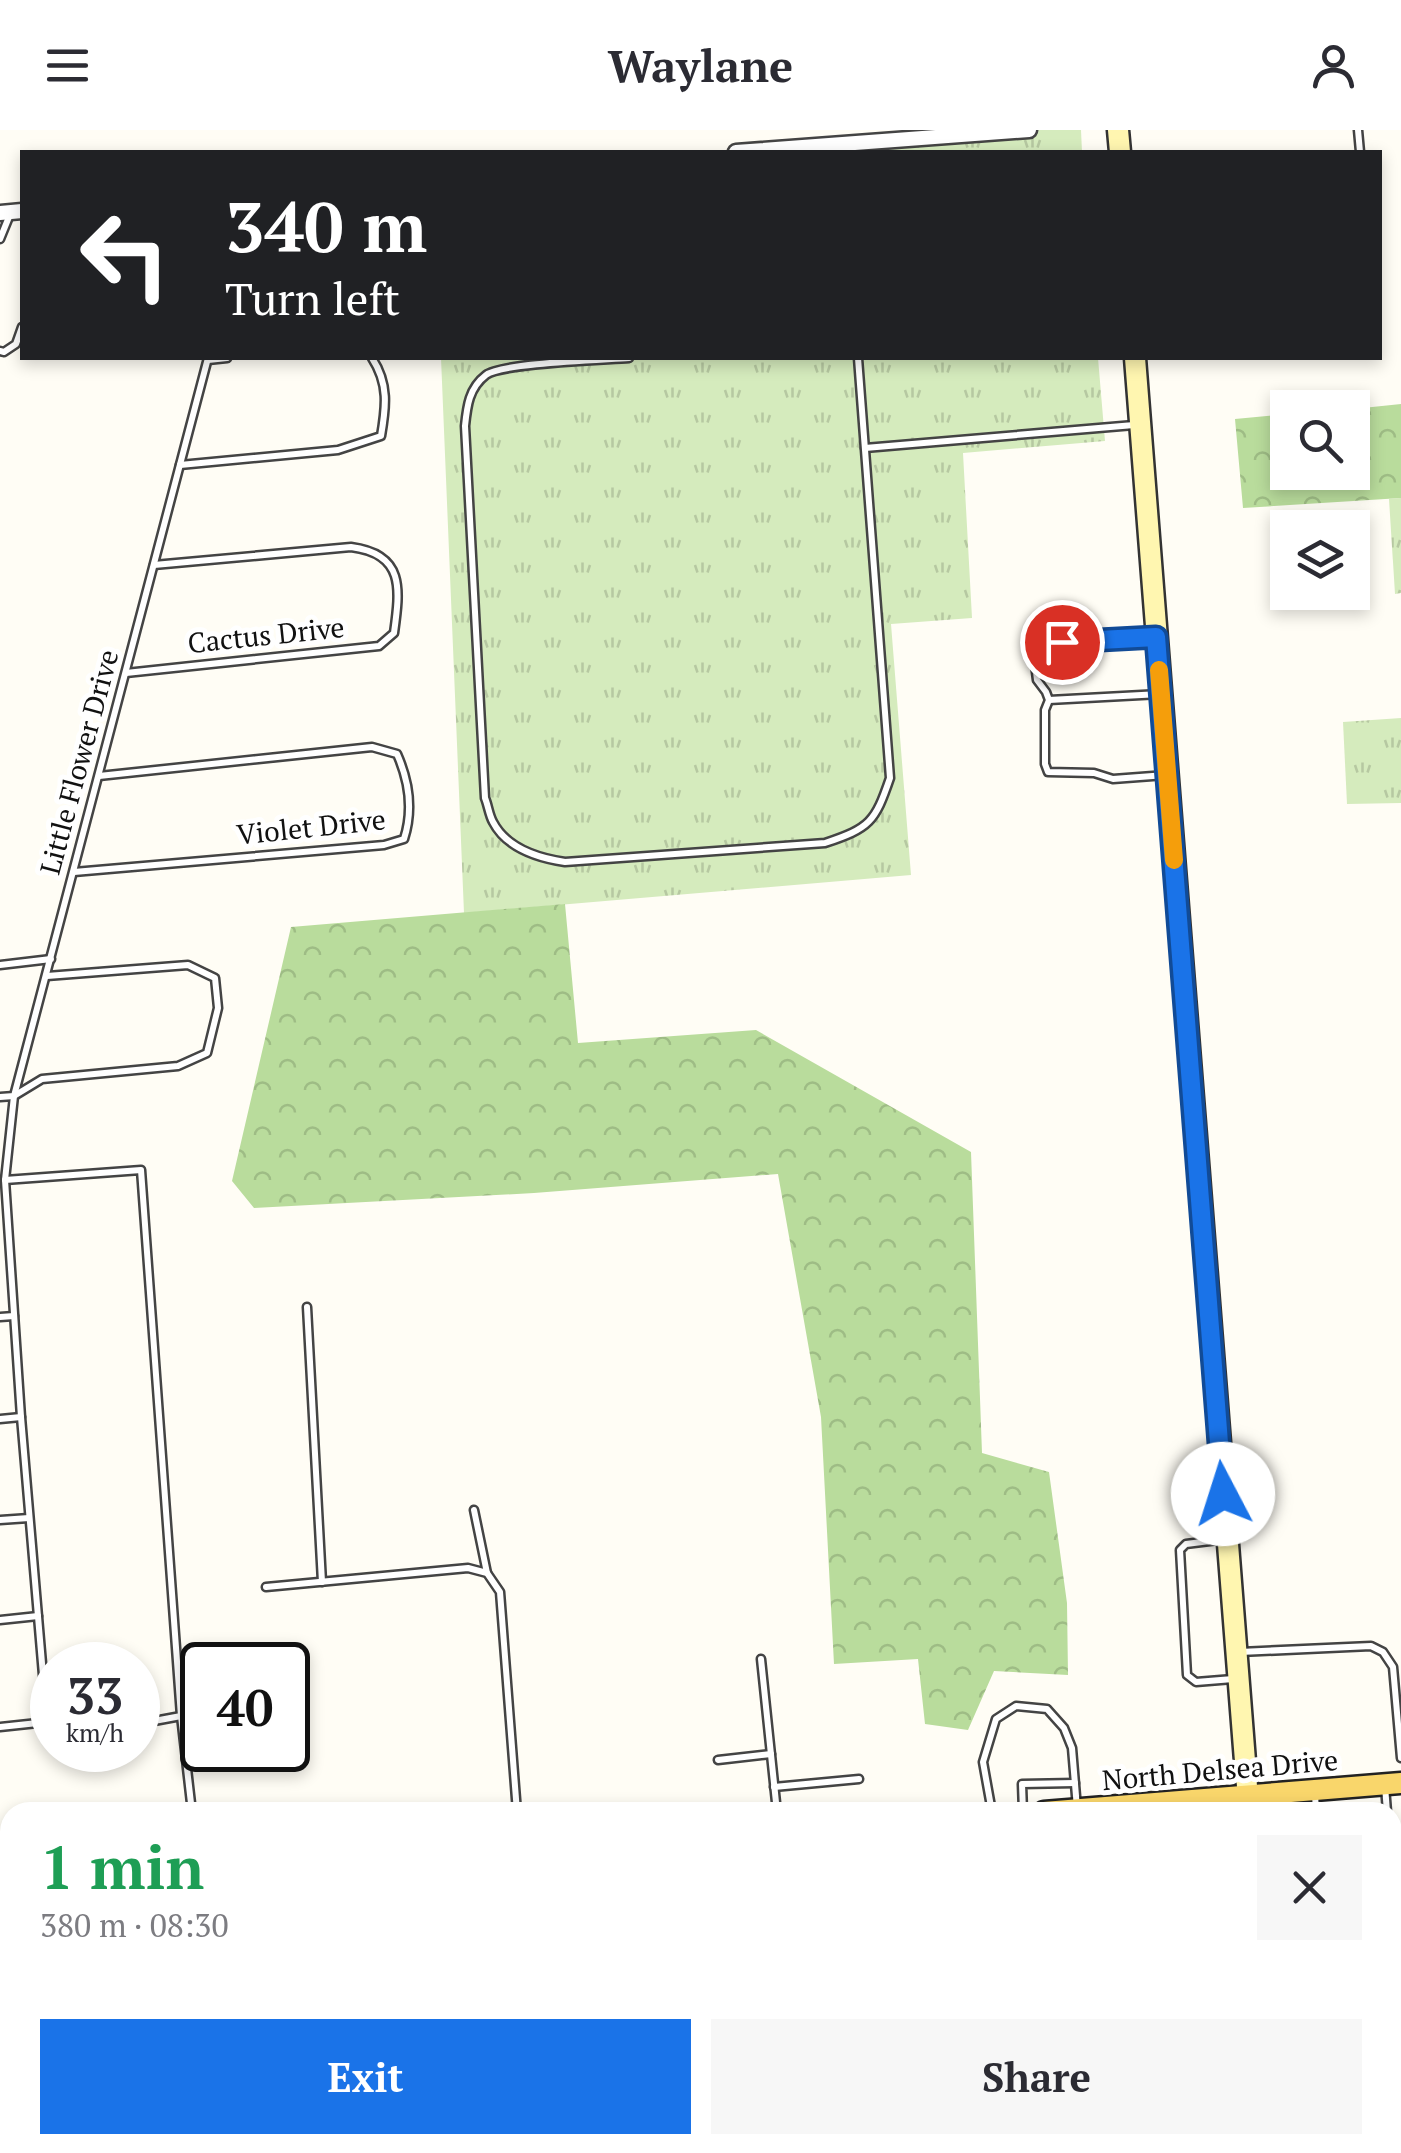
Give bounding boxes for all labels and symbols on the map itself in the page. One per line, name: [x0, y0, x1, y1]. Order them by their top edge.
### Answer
pin: [1020, 600, 1105, 685]
street label: Cactus Drive: [186, 608, 346, 661]
street label: Little Flower Drive: [31, 645, 126, 878]
street label: Violet Drive: [235, 800, 387, 853]
position arrow: [1171, 1442, 1275, 1546]
speed limit sign: 40: [180, 1642, 310, 1772]
street label: North Delsea Drive: [1100, 1741, 1339, 1798]

